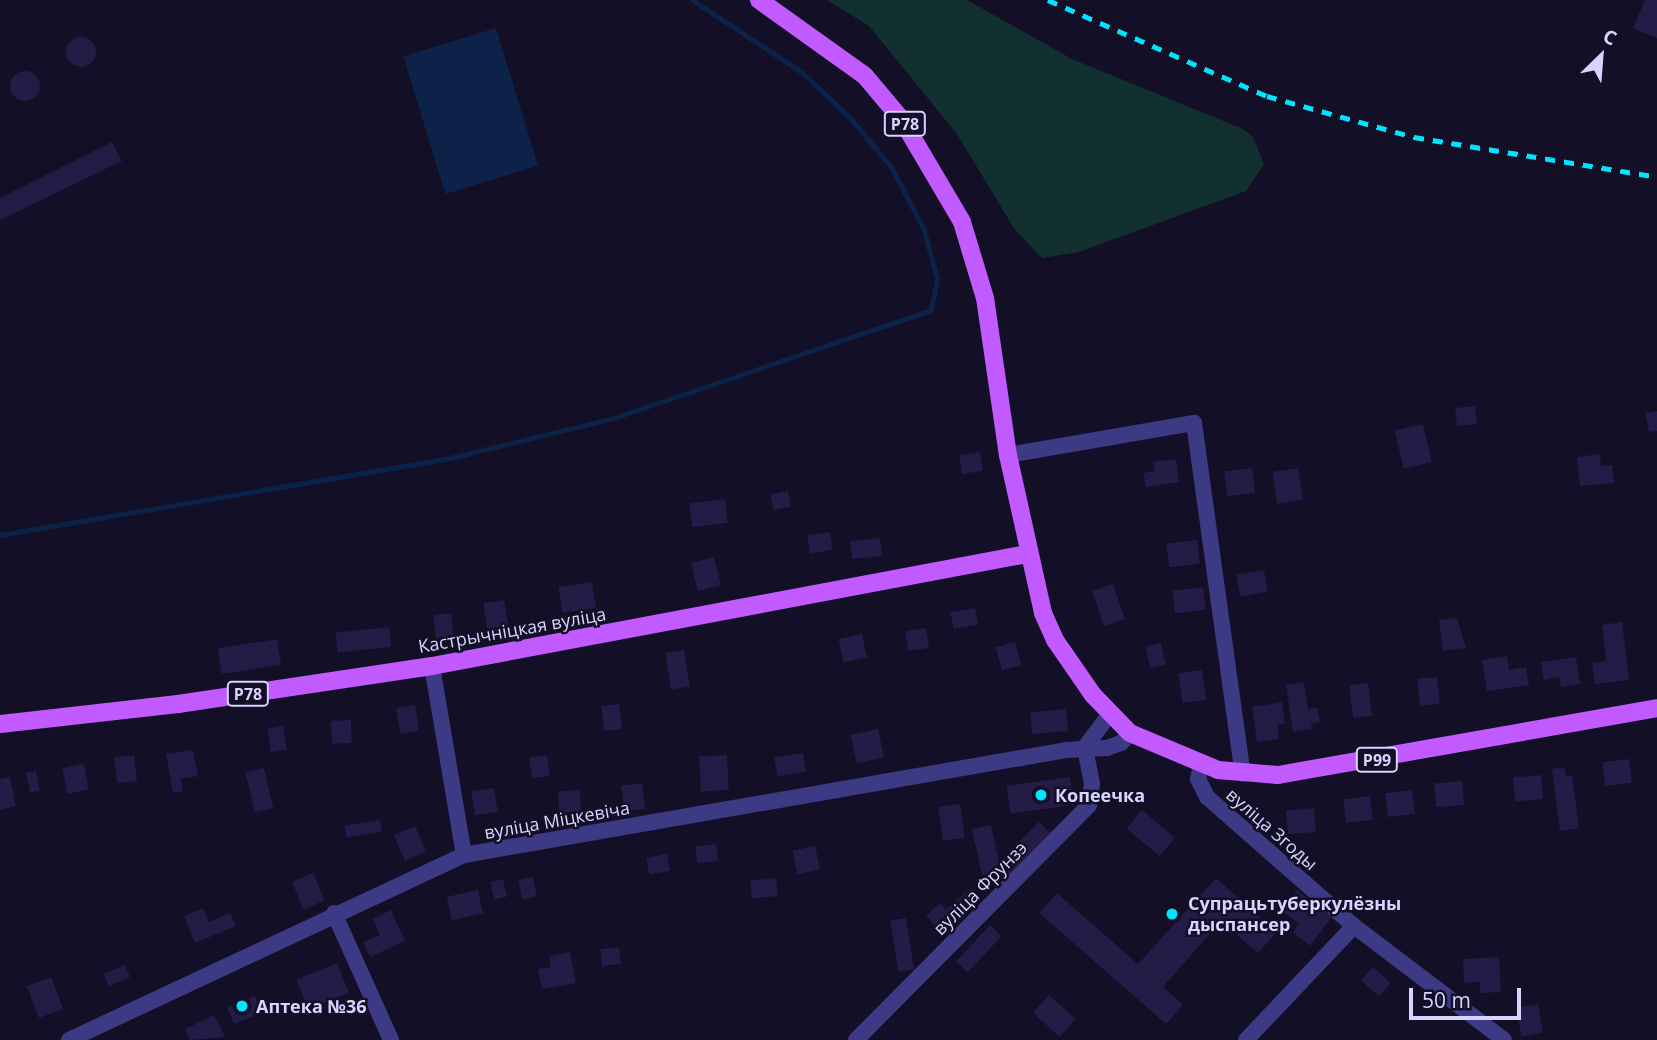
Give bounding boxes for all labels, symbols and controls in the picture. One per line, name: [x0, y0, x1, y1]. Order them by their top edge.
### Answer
north arrow: [1566, 21, 1636, 91]
text: С: [1599, 23, 1621, 51]
road number: Р78: [882, 112, 928, 136]
street label: Кастрычніцкая вуліца: [416, 603, 608, 657]
road number: Р78: [225, 681, 271, 706]
road number: Р99: [1354, 748, 1400, 772]
place label: Копеечка: [1055, 784, 1145, 806]
street label: вуліца Згоды: [1222, 784, 1322, 874]
marker: Копеечка: [1033, 787, 1049, 803]
street label: вуліца Міцкевіча: [483, 797, 631, 843]
street label: вуліца Фрунзэ: [929, 837, 1031, 939]
place label: Супрацьтуберкулёзны дыспансер: [1188, 893, 1401, 936]
marker: Супрацьтуберкулёзны дыспансер: [1162, 904, 1182, 924]
scale bar: [1412, 974, 1524, 1018]
text: 50 m: [1422, 986, 1471, 1014]
place label: Аптека №36: [256, 995, 367, 1017]
marker: Аптека №36: [234, 998, 250, 1014]

